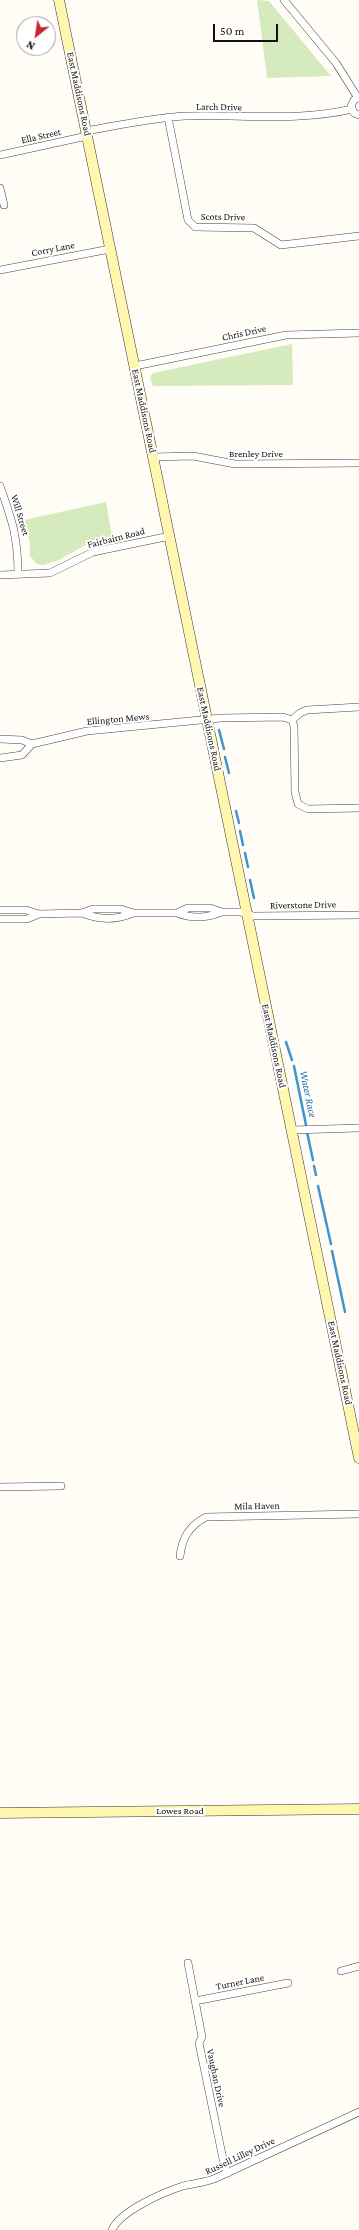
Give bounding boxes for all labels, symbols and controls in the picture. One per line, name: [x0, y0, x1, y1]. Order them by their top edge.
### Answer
north arrow: [16, 16, 56, 56]
scale bar: [215, 16, 280, 42]
text: 50 m: [220, 24, 244, 38]
text: N: [24, 38, 37, 53]
street label: East Maddisons Road: [64, 51, 94, 137]
street label: Larch Drive: [196, 101, 242, 113]
street label: Ella Street: [20, 126, 62, 146]
street label: Scots Drive: [201, 211, 245, 223]
street label: Corry Lane: [30, 239, 76, 259]
street label: Chris Drive: [221, 322, 267, 344]
street label: East Maddisons Road: [129, 368, 159, 454]
street label: Brenley Drive: [229, 448, 283, 460]
street label: Will Street: [8, 493, 32, 537]
street label: Fairbairn Road: [86, 525, 146, 551]
street label: East Maddisons Road: [194, 686, 224, 772]
street label: Ellington Mews: [86, 710, 150, 728]
street label: Riverstone Drive: [270, 898, 336, 912]
street label: East Maddisons Road: [259, 1003, 289, 1089]
water label: Water Race: [297, 1070, 319, 1118]
street label: East Maddisons Road: [325, 1320, 355, 1406]
street label: Mila Haven: [234, 1500, 280, 1512]
street label: Lowes Road: [156, 1805, 204, 1817]
street label: Turner Lane: [215, 1971, 265, 1993]
street label: Vaughan Drive: [204, 2048, 228, 2108]
street label: Russell Lilley Drive: [203, 2135, 277, 2177]

